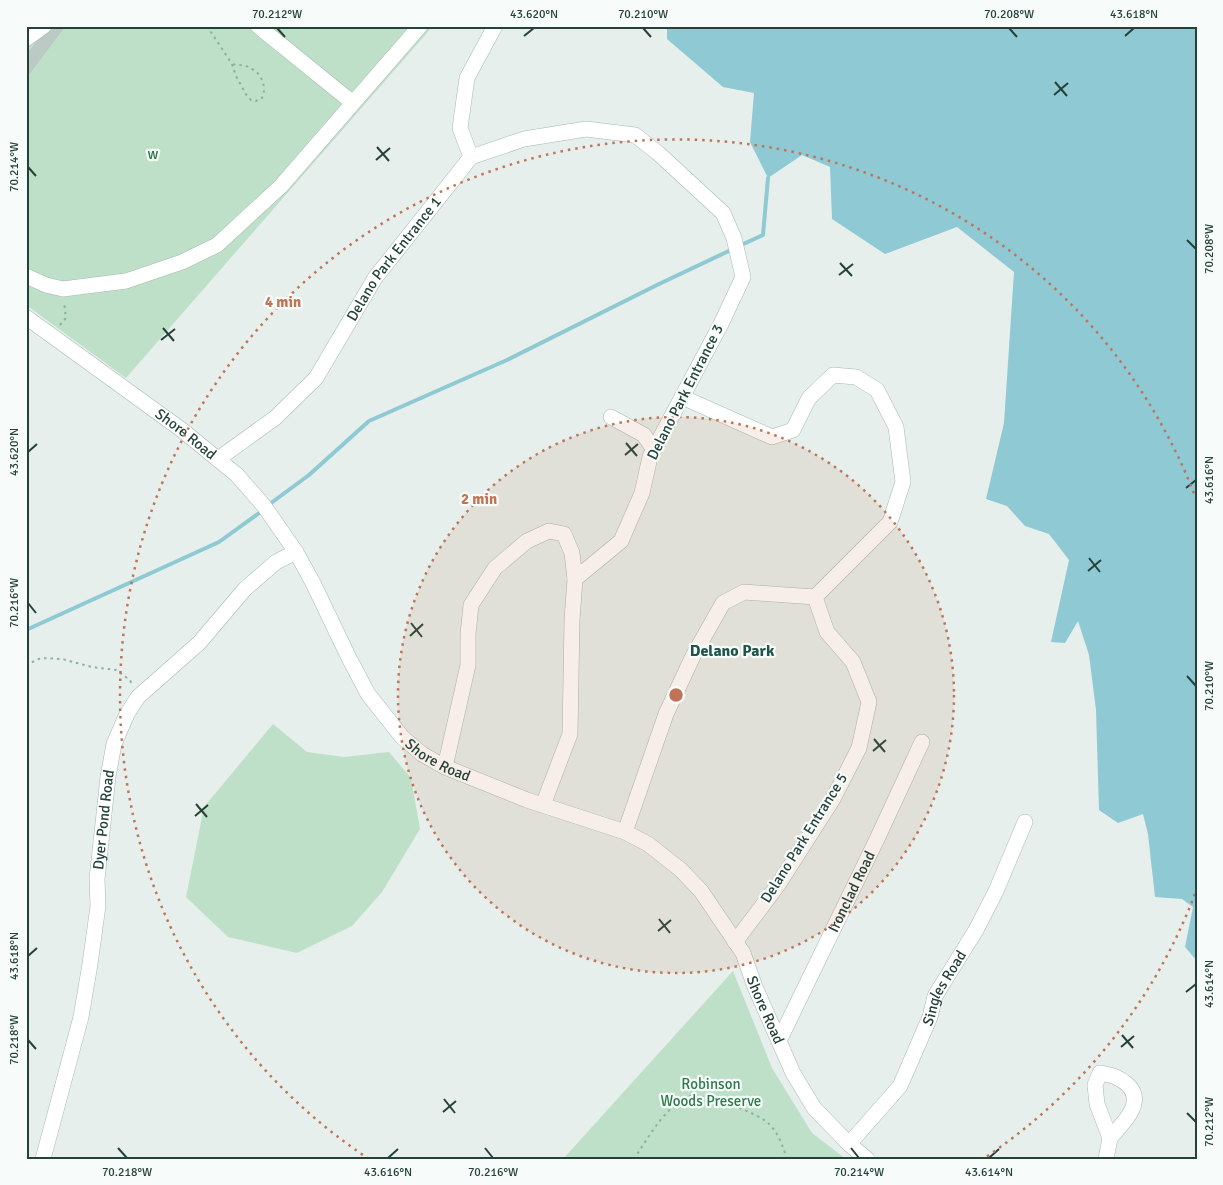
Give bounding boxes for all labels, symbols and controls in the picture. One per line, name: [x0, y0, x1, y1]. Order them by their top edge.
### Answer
text: 70.212°W: [252, 7, 302, 22]
text: 43.620°N: [510, 7, 558, 22]
text: 70.210°W: [618, 7, 668, 22]
text: 70.208°W: [984, 7, 1034, 22]
text: 43.618°N: [1110, 7, 1158, 22]
text: 70.214°W: [7, 142, 22, 192]
park label: w: [148, 145, 159, 163]
street label: Delano Park Entrance 1: [343, 193, 445, 324]
text: 70.208°W: [1202, 224, 1217, 274]
text: 4 min: [265, 293, 301, 311]
street label: Delano Park Entrance 3: [643, 321, 727, 463]
street label: Shore Road: [152, 405, 220, 463]
text: 43.620°N: [7, 428, 22, 476]
text: 43.616°N: [1202, 456, 1217, 504]
text: 2 min: [461, 490, 497, 508]
text: 70.216°W: [7, 578, 22, 628]
district label: Delano Park: [690, 641, 775, 661]
text: 70.210°W: [1202, 661, 1217, 711]
centre of rings: [667, 686, 685, 704]
street label: Shore Road: [401, 735, 473, 785]
street label: Dyer Pond Road: [89, 768, 118, 871]
street label: Delano Park Entrance 5: [757, 770, 851, 906]
street label: Ironclad Road: [824, 848, 879, 935]
text: 43.618°N: [7, 932, 22, 980]
street label: Singles Road: [918, 947, 970, 1029]
text: 43.614°N: [1202, 960, 1217, 1008]
street label: Shore Road: [743, 973, 788, 1047]
text: 70.218°W: [7, 1015, 22, 1065]
park label: Robinson Woods Preserve: [661, 1075, 761, 1110]
text: 70.212°W: [1202, 1097, 1217, 1147]
text: 70.218°W: [102, 1165, 152, 1180]
text: 43.616°N: [364, 1165, 412, 1180]
text: 70.216°W: [468, 1165, 518, 1180]
text: 70.214°W: [834, 1165, 884, 1180]
text: 43.614°N: [965, 1165, 1013, 1180]

